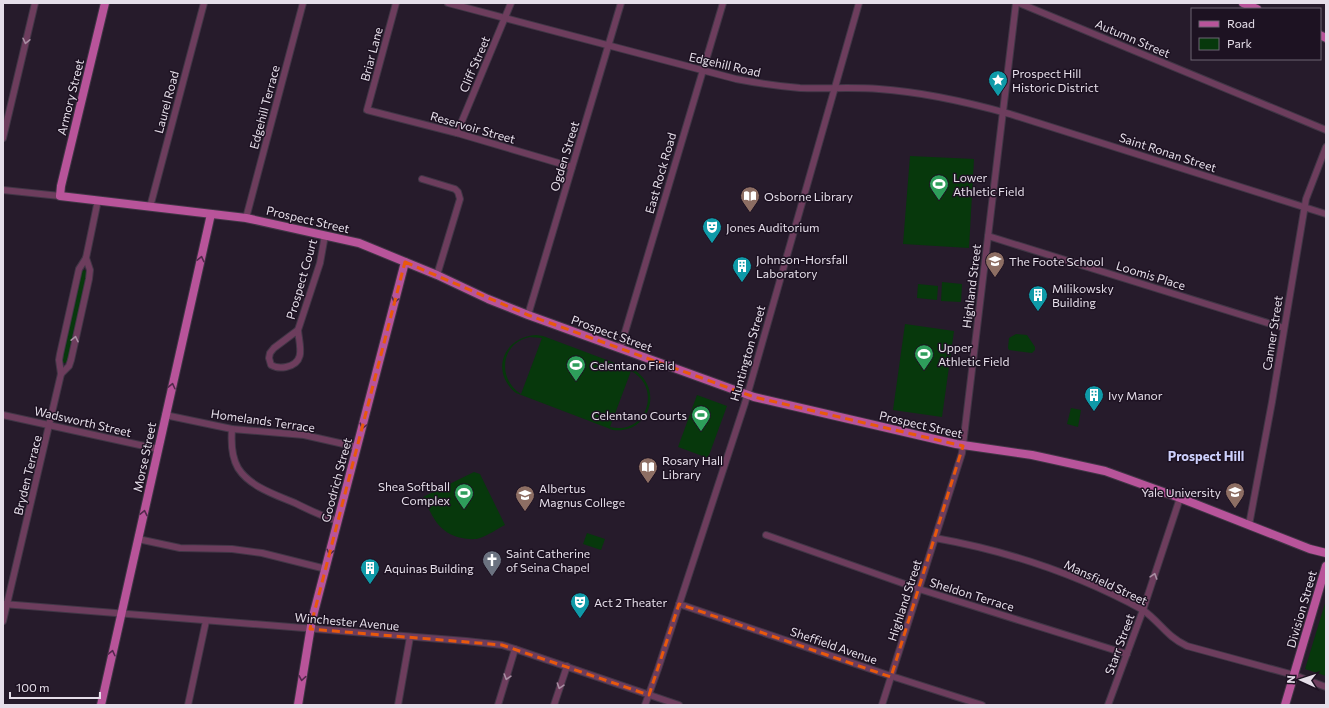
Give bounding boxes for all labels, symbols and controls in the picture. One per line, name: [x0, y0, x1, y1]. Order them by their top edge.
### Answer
legend: [1191, 8, 1321, 60]
street label: Autumn Street: [1093, 16, 1173, 60]
text: Road: [1227, 16, 1255, 30]
street label: Briar Lane: [357, 25, 385, 83]
street label: Cliff Street: [456, 34, 492, 94]
text: Park: [1227, 36, 1253, 50]
one-way arrow: [23, 38, 31, 44]
street label: Edgehill Road: [688, 49, 762, 79]
street label: Armory Street: [54, 57, 86, 137]
street label: Edgehill Terrace: [246, 64, 282, 150]
place label: Prospect Hill Historic District: [1012, 66, 1099, 94]
street label: Laurel Road: [151, 69, 181, 135]
place icon: Prospect Hill Historic District: [987, 69, 1009, 97]
street label: Reservoir Street: [429, 108, 517, 146]
street label: Ogden Street: [547, 119, 581, 193]
street label: Saint Ronan Street: [1118, 130, 1219, 174]
street label: East Rock Road: [642, 131, 678, 215]
place label: Lower Athletic Field: [953, 170, 1024, 198]
sports icon: Lower Athletic Field: [928, 173, 950, 201]
library icon: Osborne Library: [739, 185, 761, 213]
place label: Osborne Library: [764, 189, 853, 203]
street label: Prospect Street: [265, 203, 351, 235]
theatre icon: Jones Auditorium: [701, 216, 723, 244]
place label: Jones Auditorium: [726, 220, 820, 235]
street label: Prospect Court: [283, 237, 319, 321]
street label: Highland Street: [959, 243, 983, 329]
school or university icon: The Foote School: [984, 250, 1006, 278]
place label: Johnson-Horsfall Laboratory: [756, 252, 848, 280]
place label: The Foote School: [1009, 254, 1104, 268]
building icon: Johnson-Horsfall Laboratory: [731, 255, 753, 283]
one-way arrow: [196, 256, 204, 262]
street label: Loomis Place: [1115, 258, 1187, 292]
place label: Milikowsky Building: [1052, 281, 1114, 309]
building icon: Milikowsky Building: [1027, 284, 1049, 312]
street label: Canner Street: [1259, 294, 1285, 371]
one-way arrow: [391, 296, 400, 303]
street label: Huntington Street: [727, 303, 767, 403]
street label: Prospect Street: [570, 312, 654, 354]
one-way arrow: [71, 336, 79, 343]
place label: Upper Athletic Field: [938, 340, 1009, 368]
sports icon: Upper Athletic Field: [913, 343, 935, 371]
sports icon: Celentano Field: [565, 354, 587, 382]
place label: Celentano Field: [590, 358, 675, 372]
one-way arrow: [167, 383, 175, 389]
building icon: Ivy Manor: [1083, 384, 1105, 412]
place label: Ivy Manor: [1108, 388, 1163, 402]
street label: Wadsworth Street: [33, 403, 133, 439]
sports icon: Celentano Courts: [690, 404, 712, 432]
street label: Homelands Terrace: [210, 406, 316, 434]
place label: Celentano Courts: [591, 408, 687, 422]
street label: Prospect Street: [878, 408, 964, 440]
street label: Morse Street: [130, 421, 158, 493]
one-way arrow: [359, 423, 367, 429]
street label: Bryden Terrace: [10, 433, 44, 517]
street label: Goodrich Street: [318, 436, 354, 524]
district label: Prospect Hill: [1168, 448, 1244, 464]
place label: Rosary Hall Library: [662, 453, 723, 481]
library icon: Rosary Hall Library: [637, 456, 659, 484]
place label: Shea Softball Complex: [378, 479, 451, 507]
place label: Albertus Magnus College: [539, 481, 625, 509]
school or university icon: Yale University: [1224, 481, 1246, 509]
sports icon: Shea Softball Complex: [453, 482, 475, 510]
school or university icon: Albertus Magnus College: [514, 484, 536, 512]
place label: Yale University: [1141, 485, 1221, 499]
one-way arrow: [139, 510, 147, 516]
place label: Saint Catherine of Seina Chapel: [506, 546, 590, 574]
one-way arrow: [326, 548, 335, 555]
church icon: Saint Catherine of Seina Chapel: [481, 549, 503, 577]
building icon: Aquinas Building: [359, 557, 381, 585]
street label: Highland Street: [884, 557, 924, 642]
street label: Mansfield Street: [1062, 557, 1150, 607]
place label: Aquinas Building: [384, 561, 474, 575]
street label: Division Street: [1283, 569, 1319, 649]
one-way arrow: [1150, 573, 1158, 580]
street label: Sheldon Terrace: [928, 574, 1016, 614]
theatre icon: Act 2 Theater: [569, 591, 591, 619]
place label: Act 2 Theater: [594, 595, 667, 609]
street label: Winchester Avenue: [294, 609, 400, 633]
street label: Starr Street: [1101, 612, 1137, 676]
street label: Sheffield Avenue: [789, 624, 879, 666]
one-way arrow: [108, 650, 116, 656]
north arrow: [1281, 660, 1321, 700]
one-way arrow: [503, 673, 512, 680]
scale bar: [10, 674, 100, 700]
one-way arrow: [298, 675, 307, 682]
text: N: [1284, 675, 1297, 684]
text: 100 m: [16, 680, 50, 694]
one-way arrow: [557, 682, 565, 689]

